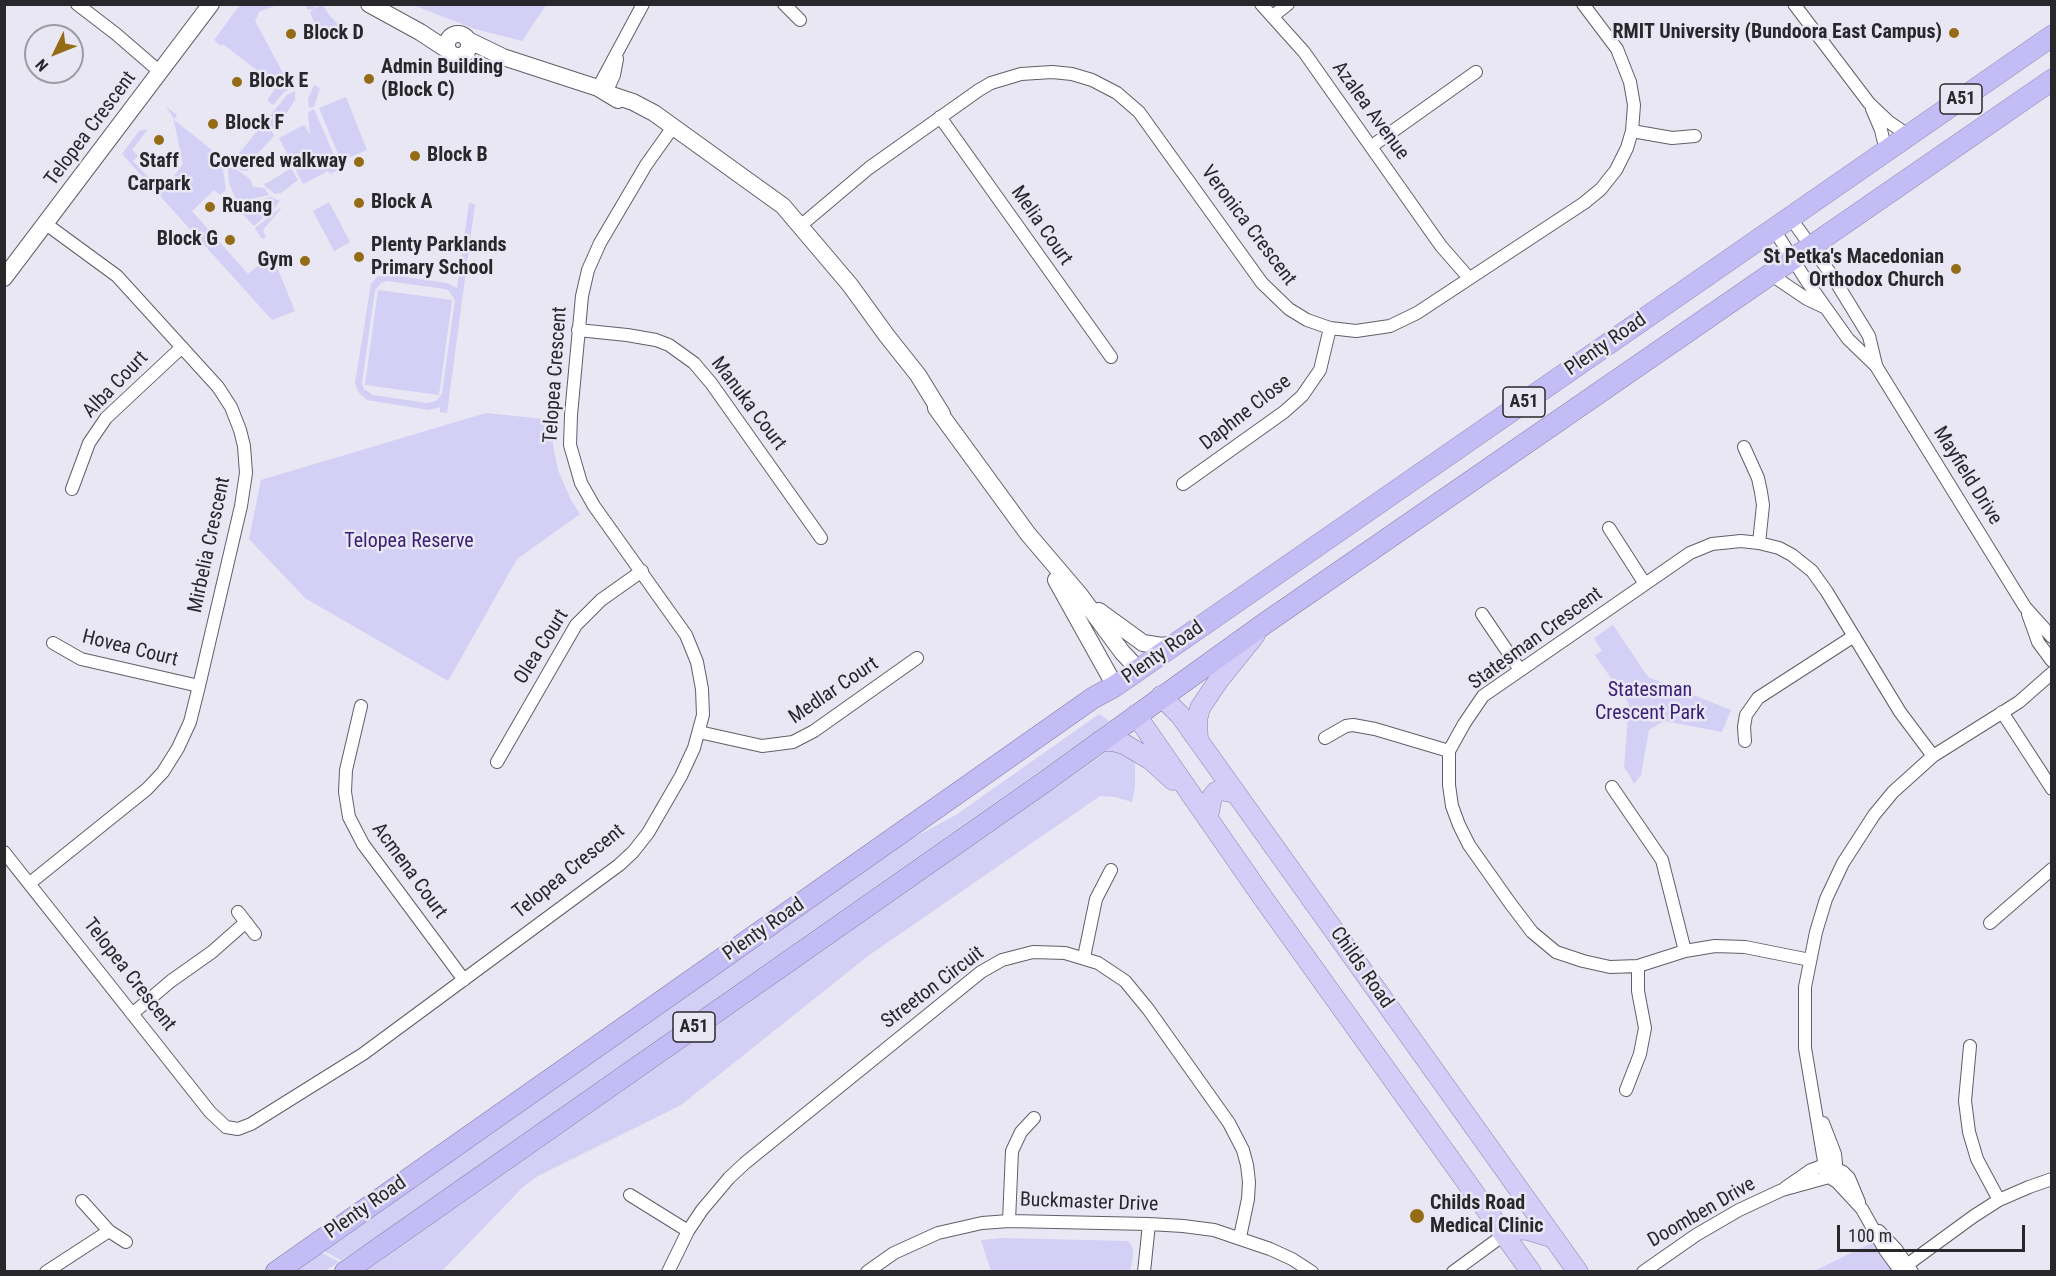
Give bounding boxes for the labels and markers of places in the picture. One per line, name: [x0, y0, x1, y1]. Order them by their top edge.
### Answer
place label: RMIT University (Bundoora East Campus): [1613, 21, 1942, 45]
place label: Block D: [303, 22, 364, 46]
marker: RMIT University (Bundoora East Campus): [1947, 26, 1961, 40]
marker: Block D: [284, 27, 298, 41]
place label: Admin Building (Block C): [381, 56, 503, 103]
place label: Block E: [249, 70, 308, 94]
marker: Admin Building (Block C): [362, 72, 376, 86]
marker: Block E: [230, 75, 244, 89]
place label: Block F: [225, 112, 284, 136]
marker: Block F: [206, 117, 220, 131]
marker: Staff Carpark: [152, 133, 166, 147]
place label: Block B: [427, 144, 488, 168]
marker: Block B: [408, 149, 422, 163]
place label: Staff Carpark: [128, 150, 190, 197]
place label: Covered walkway: [209, 150, 347, 174]
marker: Covered walkway: [352, 155, 366, 169]
place label: Block A: [371, 191, 433, 215]
place label: Ruang: [222, 195, 272, 219]
marker: Block A: [352, 196, 366, 210]
marker: Ruang: [203, 200, 217, 214]
place label: Block G: [157, 228, 218, 252]
marker: Block G: [223, 233, 237, 247]
place label: Plenty Parklands Primary School: [371, 234, 507, 281]
place label: St Petka's Macedonian Orthodox Church: [1763, 246, 1944, 293]
place label: Gym: [258, 249, 293, 273]
marker: Plenty Parklands Primary School: [352, 250, 366, 264]
marker: Gym: [298, 254, 312, 268]
marker: St Petka's Macedonian Orthodox Church: [1949, 262, 1963, 276]
place label: Childs Road Medical Clinic: [1430, 1192, 1544, 1239]
marker: Childs Road Medical Clinic: [1408, 1207, 1426, 1225]

